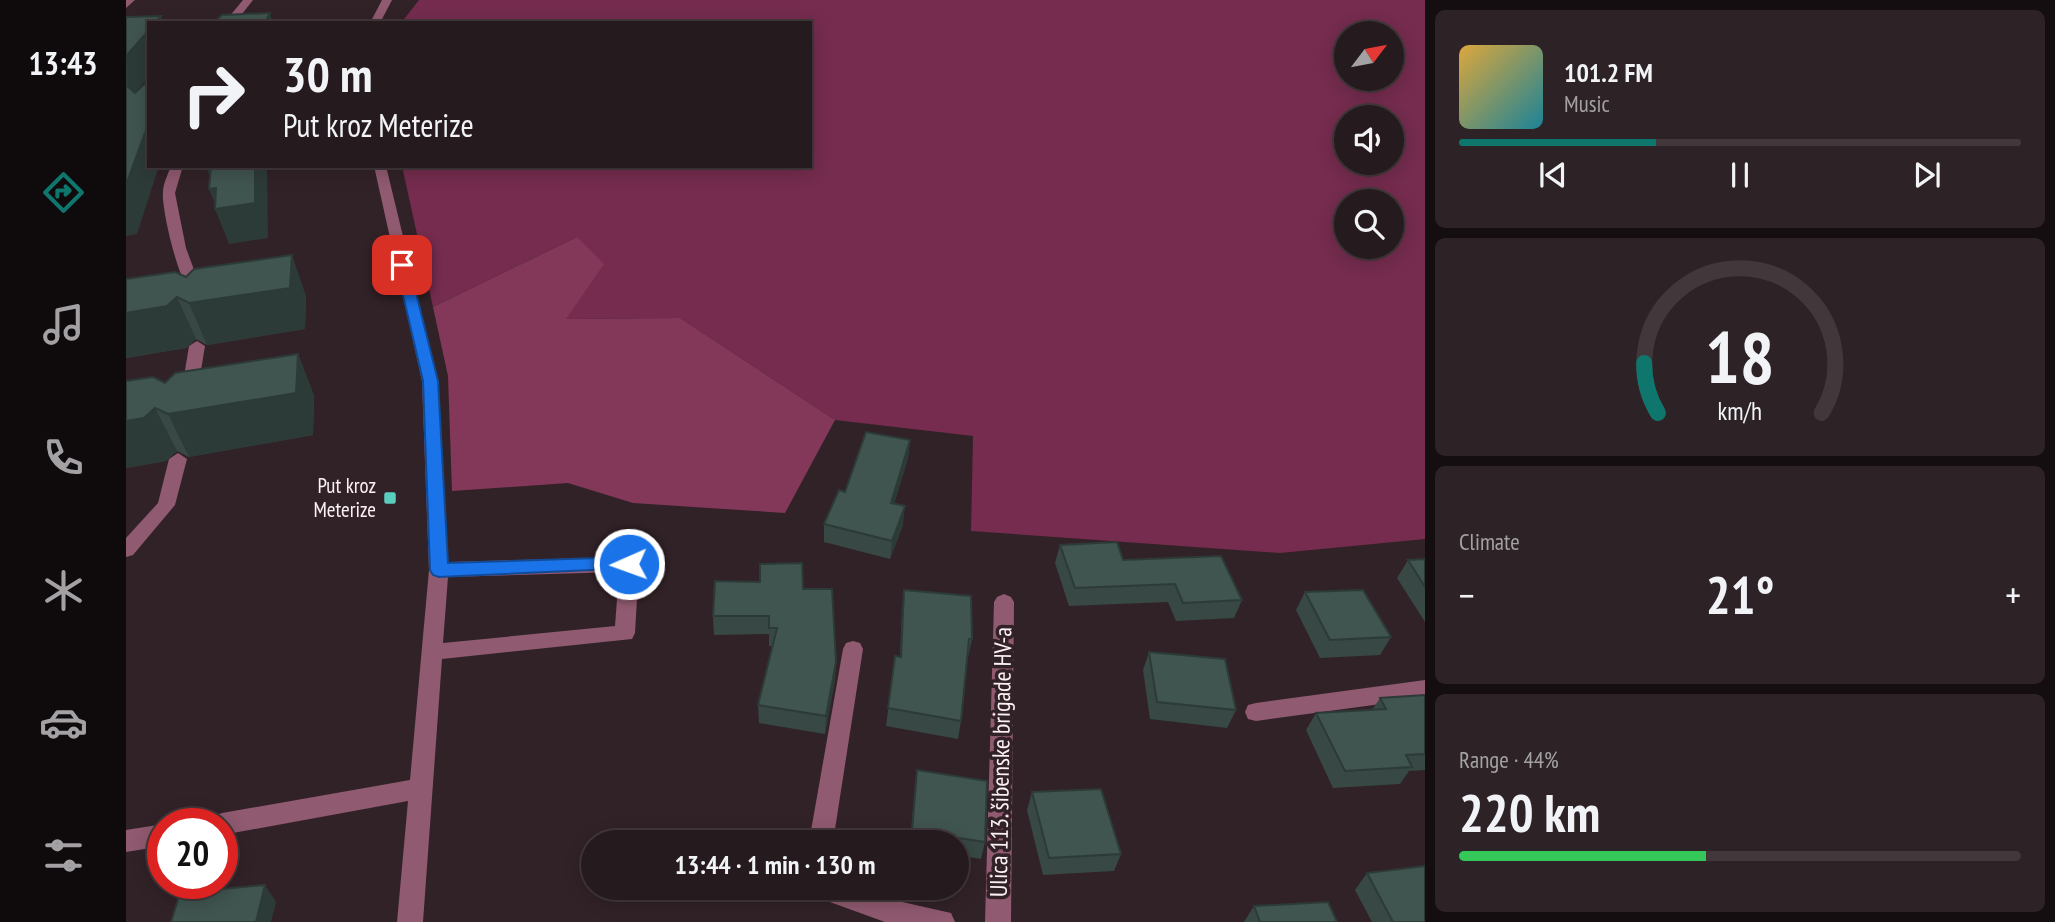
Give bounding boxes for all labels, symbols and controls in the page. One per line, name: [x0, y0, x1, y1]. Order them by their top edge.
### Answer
north arrow: [1334, 21, 1404, 91]
map controls: [1334, 21, 1404, 259]
text: 13:43: [28, 42, 98, 84]
text: 30 m: [283, 42, 372, 106]
icon: right: [168, 49, 259, 140]
text: 101.2 FM: [1564, 56, 1653, 89]
text: Music: [1564, 89, 1610, 118]
text: Put kroz Meterize: [283, 104, 474, 146]
button: sound: [1334, 105, 1404, 175]
icon: previous: [1534, 156, 1572, 194]
icon: pause: [1721, 156, 1759, 194]
icon: next: [1908, 156, 1946, 194]
icon: directions: [39, 168, 88, 217]
button: search: [1334, 189, 1404, 259]
pin: [372, 235, 432, 295]
icon: arrive: [383, 246, 421, 284]
icon: music: [39, 300, 88, 349]
text: 18: [1705, 309, 1775, 403]
text: km/h: [1718, 395, 1762, 427]
icon: phone: [39, 433, 88, 482]
place label: Put kroz Meterize: [313, 472, 376, 523]
marker: Put kroz Meterize: [382, 490, 398, 506]
position arrow: [592, 527, 666, 601]
text: Climate: [1459, 527, 1520, 556]
text: 21°: [1706, 561, 1774, 628]
icon: climate: [39, 566, 88, 615]
text: −: [1459, 570, 1475, 619]
text: +: [2005, 570, 2021, 619]
street label: Ulica 113. šibenske brigade HV-a: [983, 627, 1018, 897]
icon: car: [39, 698, 88, 747]
text: Range · 44%: [1459, 745, 1559, 774]
text: 220 km: [1459, 779, 1600, 846]
speed limit sign: 20: [147, 808, 238, 899]
icon: filters: [39, 831, 88, 880]
text: 13:44 · 1 min · 130 m: [675, 848, 875, 881]

